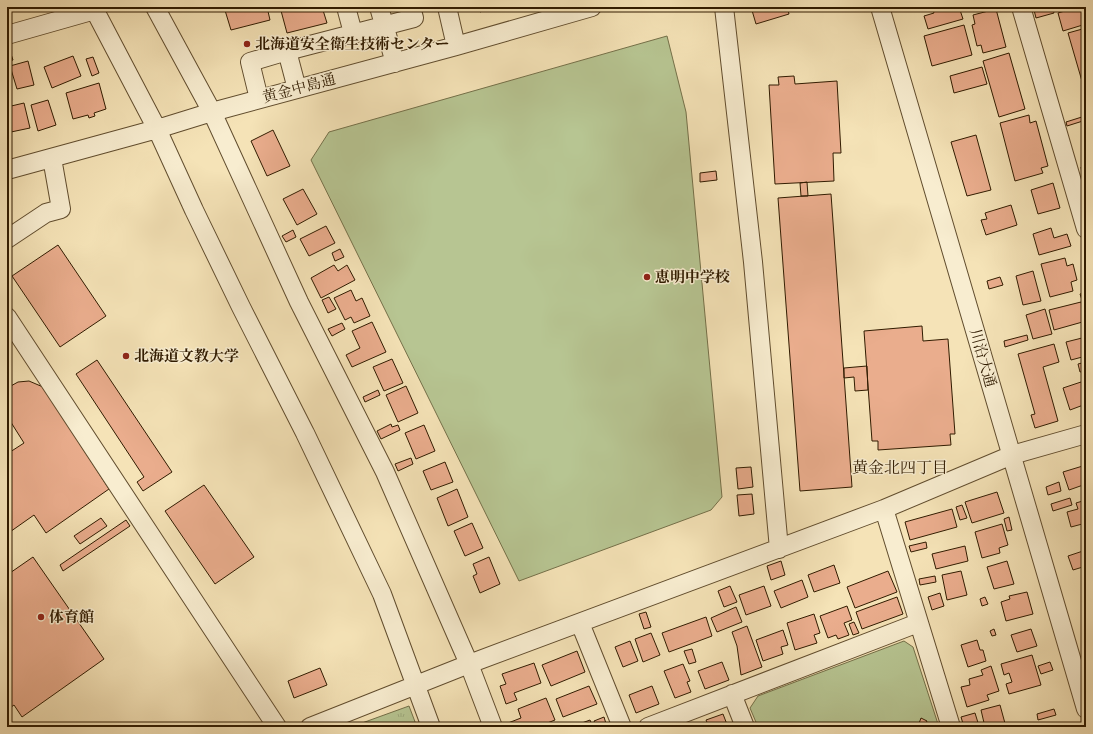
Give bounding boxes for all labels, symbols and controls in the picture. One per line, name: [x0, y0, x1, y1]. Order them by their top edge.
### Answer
place label: 北海道安全衛生技術センター: [255, 35, 449, 56]
marker: 北海道安全衛生技術センター: [242, 39, 252, 49]
street label: 黄金中島通: [260, 70, 338, 109]
place label: 恵明中学校: [655, 268, 730, 289]
marker: 恵明中学校: [642, 272, 652, 282]
street label: 川沿大通: [963, 327, 1000, 390]
place label: 北海道文教大学: [134, 347, 239, 368]
marker: 北海道文教大学: [121, 351, 131, 361]
district label: 黄金北四丁目: [852, 458, 948, 481]
place label: 体育館: [49, 608, 94, 629]
marker: 体育館: [36, 612, 46, 622]

